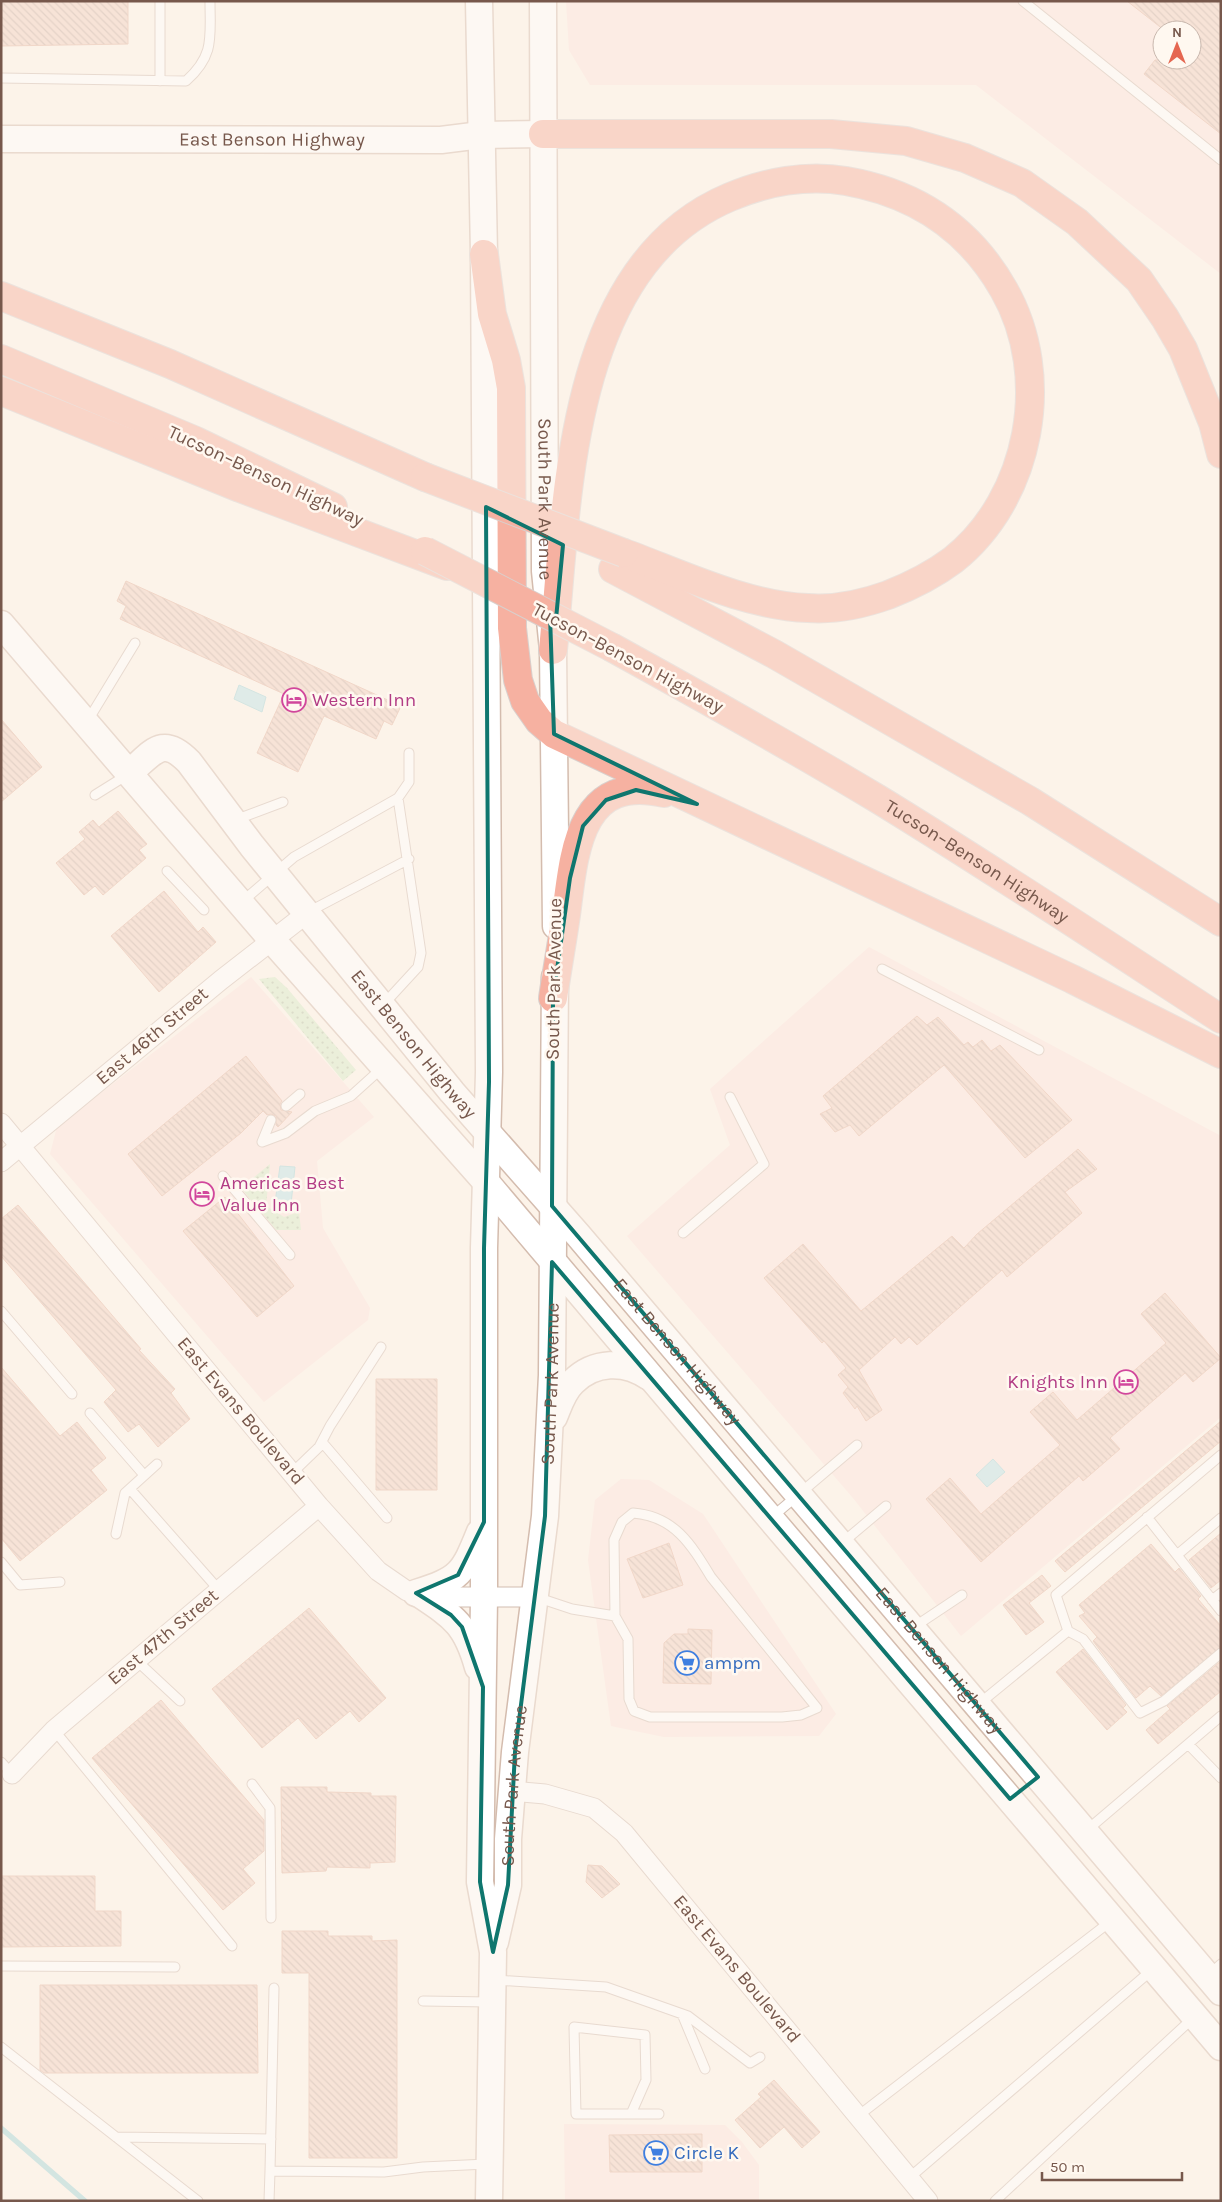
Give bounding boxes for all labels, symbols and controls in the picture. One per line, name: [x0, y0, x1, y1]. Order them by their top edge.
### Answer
north arrow: [1152, 20, 1202, 70]
text: N: [1172, 24, 1182, 41]
street label: East Benson Highway: [179, 128, 365, 151]
street label: South Park Avenue: [533, 418, 557, 581]
street label: Tucson–Benson Highway: [165, 421, 367, 531]
street label: Tucson–Benson Highway: [529, 598, 727, 718]
hotel icon: Western Inn: [281, 687, 307, 713]
place label: Western Inn: [312, 689, 416, 711]
street label: Tucson–Benson Highway: [881, 795, 1073, 928]
street label: South Park Avenue: [542, 898, 566, 1060]
street label: East Benson Highway: [346, 965, 481, 1123]
street label: East 46th Street: [91, 983, 213, 1089]
place label: Americas Best Value Inn: [220, 1172, 344, 1216]
hotel icon: Americas Best Value Inn: [189, 1181, 215, 1207]
street label: East Benson Highway: [609, 1274, 746, 1430]
street label: South Park Avenue: [537, 1303, 564, 1465]
street label: East Evans Boulevard: [173, 1333, 309, 1489]
hotel icon: Knights Inn: [1113, 1369, 1139, 1395]
place label: Knights Inn: [1007, 1371, 1108, 1393]
street label: East Benson Highway: [871, 1582, 1008, 1738]
street label: East 47th Street: [103, 1584, 223, 1690]
supermarket icon: ampm: [674, 1650, 700, 1676]
place label: ampm: [704, 1652, 761, 1674]
street label: South Park Avenue: [497, 1704, 532, 1867]
street label: East Evans Boulevard: [669, 1891, 805, 2047]
supermarket icon: Circle K: [643, 2140, 669, 2166]
place label: Circle K: [674, 2142, 740, 2164]
scale bar: [1042, 2150, 1182, 2182]
text: 50 m: [1050, 2158, 1085, 2176]

